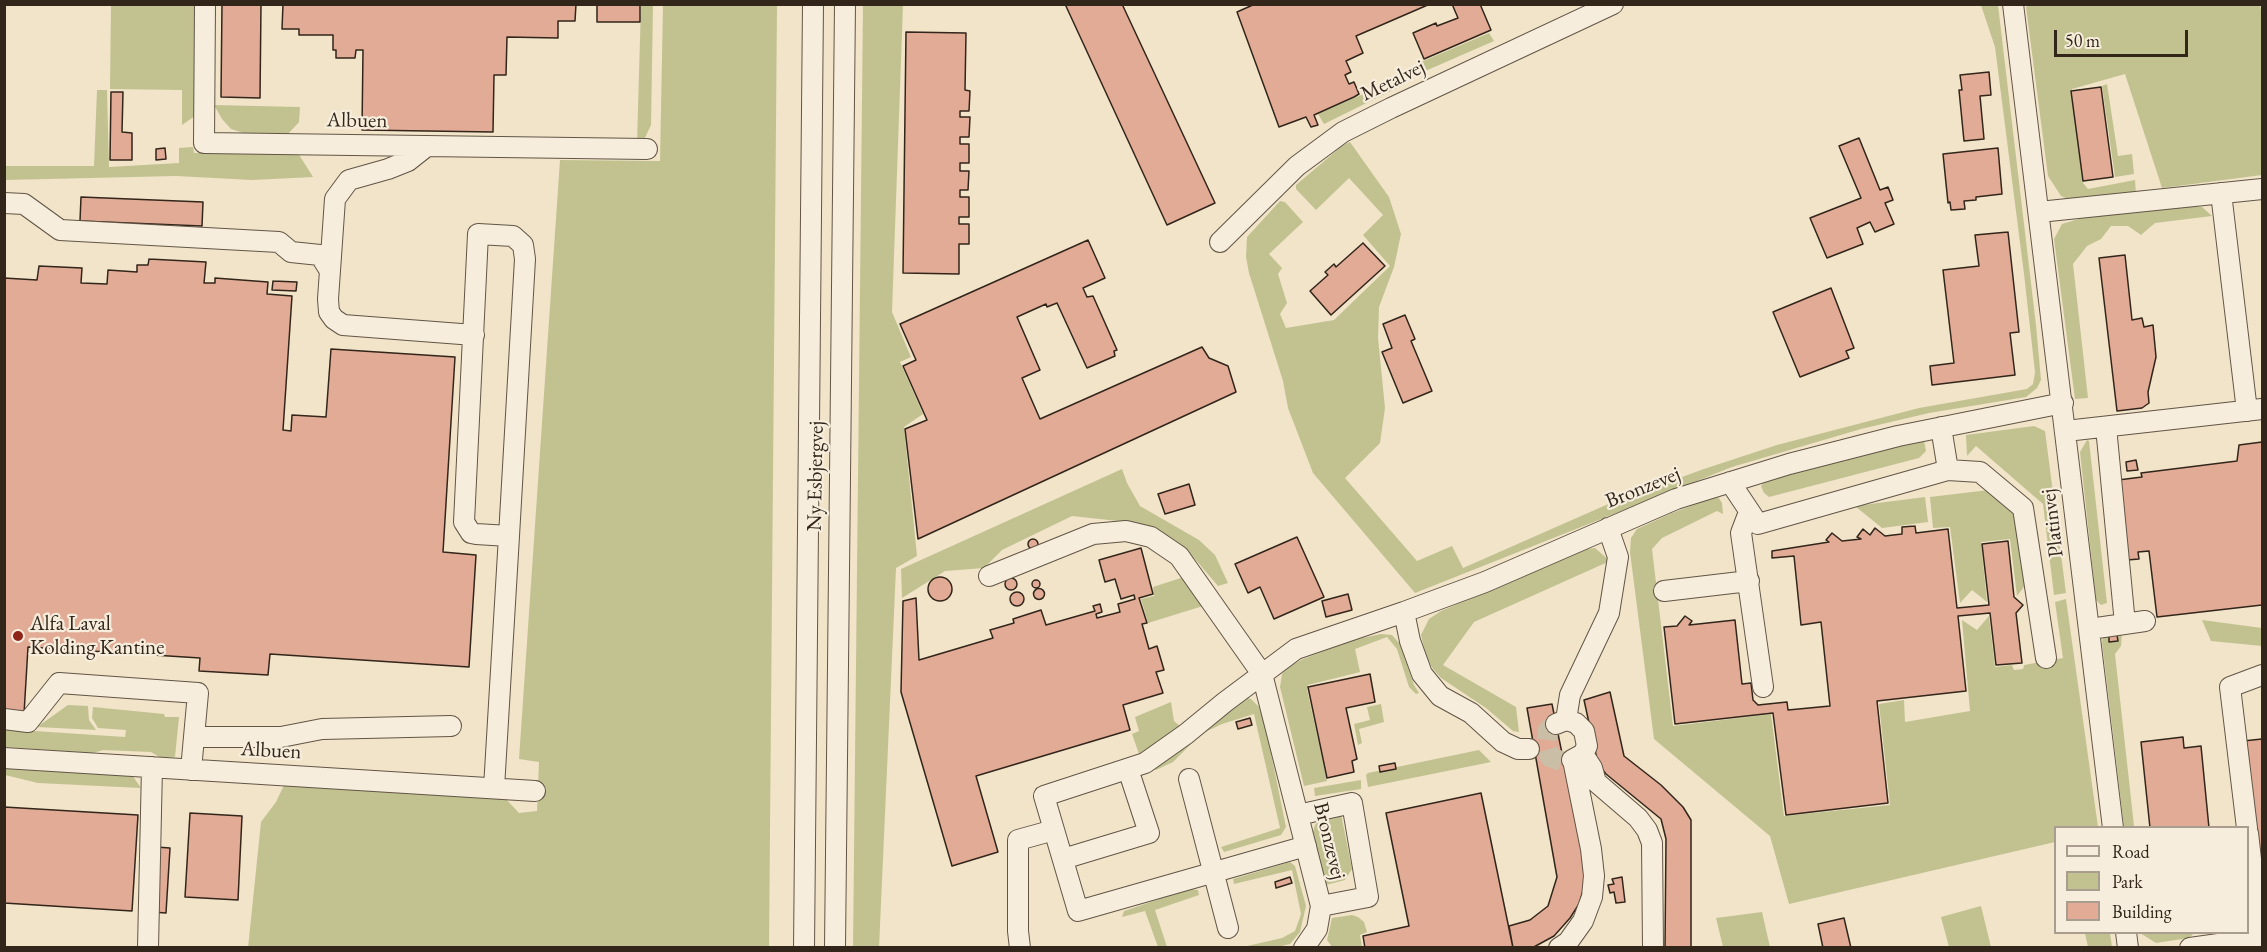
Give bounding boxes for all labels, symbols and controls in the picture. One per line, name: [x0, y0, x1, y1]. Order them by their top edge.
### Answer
scale bar: [2057, 18, 2190, 56]
text: 50 m: [2065, 29, 2100, 52]
street label: Metalvej: [1357, 55, 1429, 107]
street label: Albuen: [326, 108, 388, 134]
street label: Ny Esbjergvej: [802, 421, 830, 531]
street label: Bronzevej: [1602, 462, 1684, 514]
street label: Platinvej: [2036, 487, 2070, 559]
place label: Alfa Laval Kolding Kantine: [30, 611, 164, 661]
marker: Alfa Laval Kolding Kantine: [11, 629, 25, 643]
street label: Albuen: [240, 737, 302, 765]
street label: Bronzevej: [1307, 800, 1351, 882]
legend: [2054, 826, 2249, 934]
text: Road: [2112, 840, 2150, 863]
text: Park: [2112, 870, 2143, 893]
text: Building: [2112, 900, 2172, 923]

